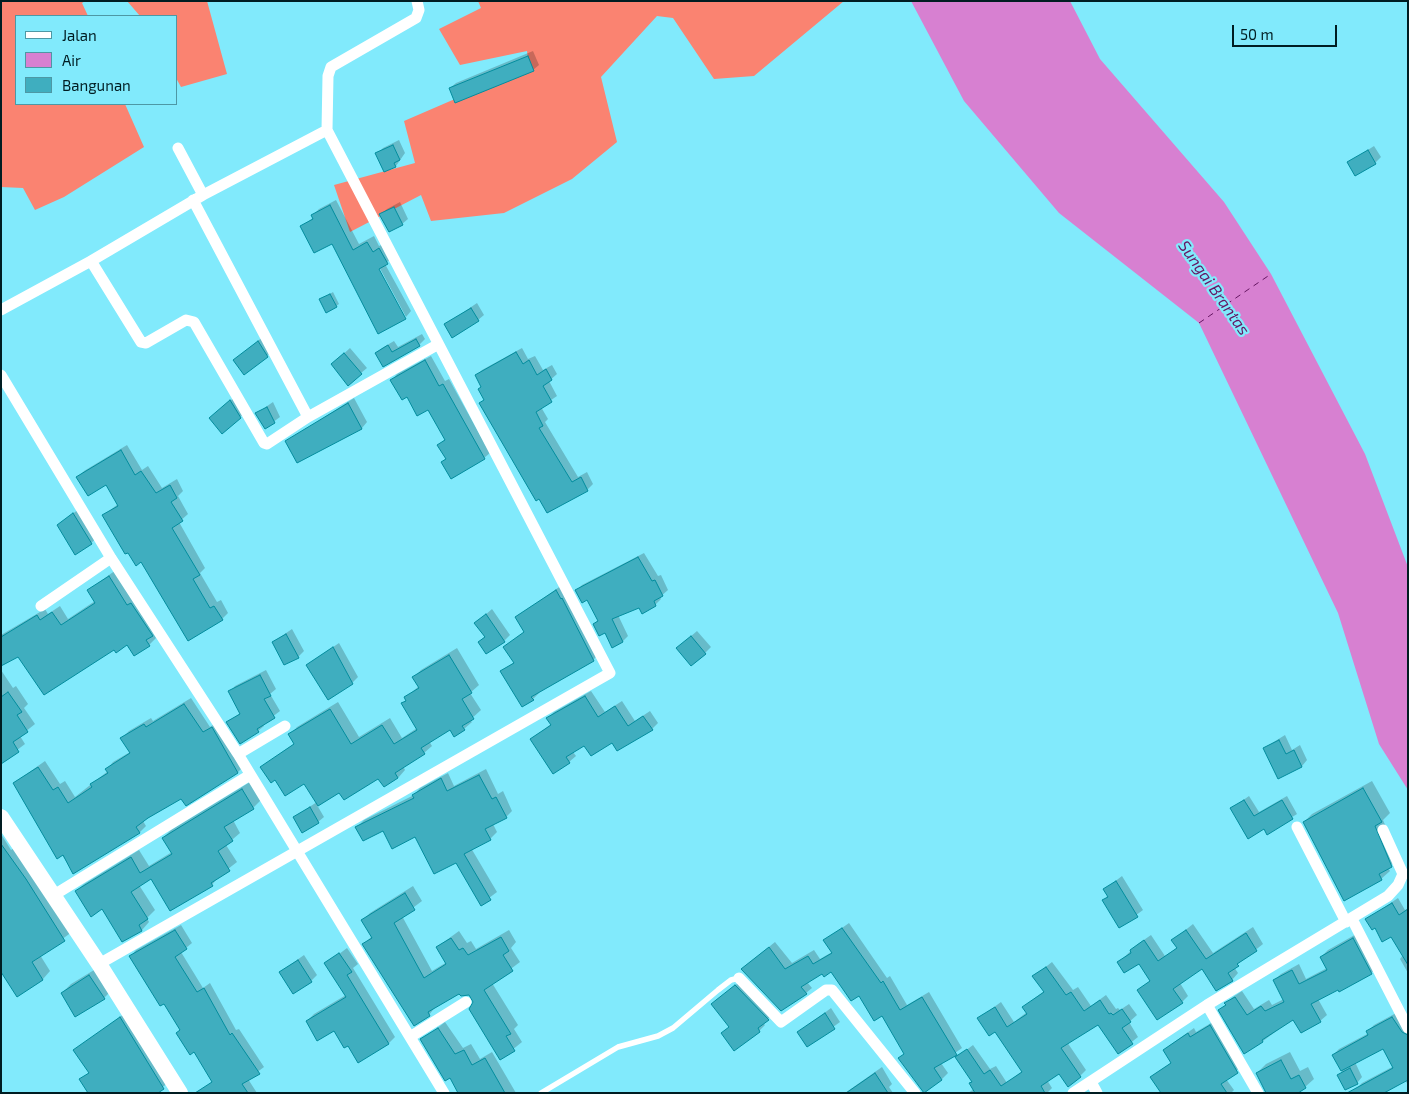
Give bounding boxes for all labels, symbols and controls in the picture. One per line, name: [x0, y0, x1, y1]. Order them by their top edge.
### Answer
legend: [15, 15, 178, 105]
scale bar: [1234, 15, 1339, 47]
text: 50 m: [1240, 25, 1274, 43]
text: Jalan: [62, 26, 97, 44]
text: Air: [62, 51, 81, 69]
text: Bangunan: [62, 76, 131, 94]
water label: Sungai Brantas: [1174, 237, 1254, 339]

